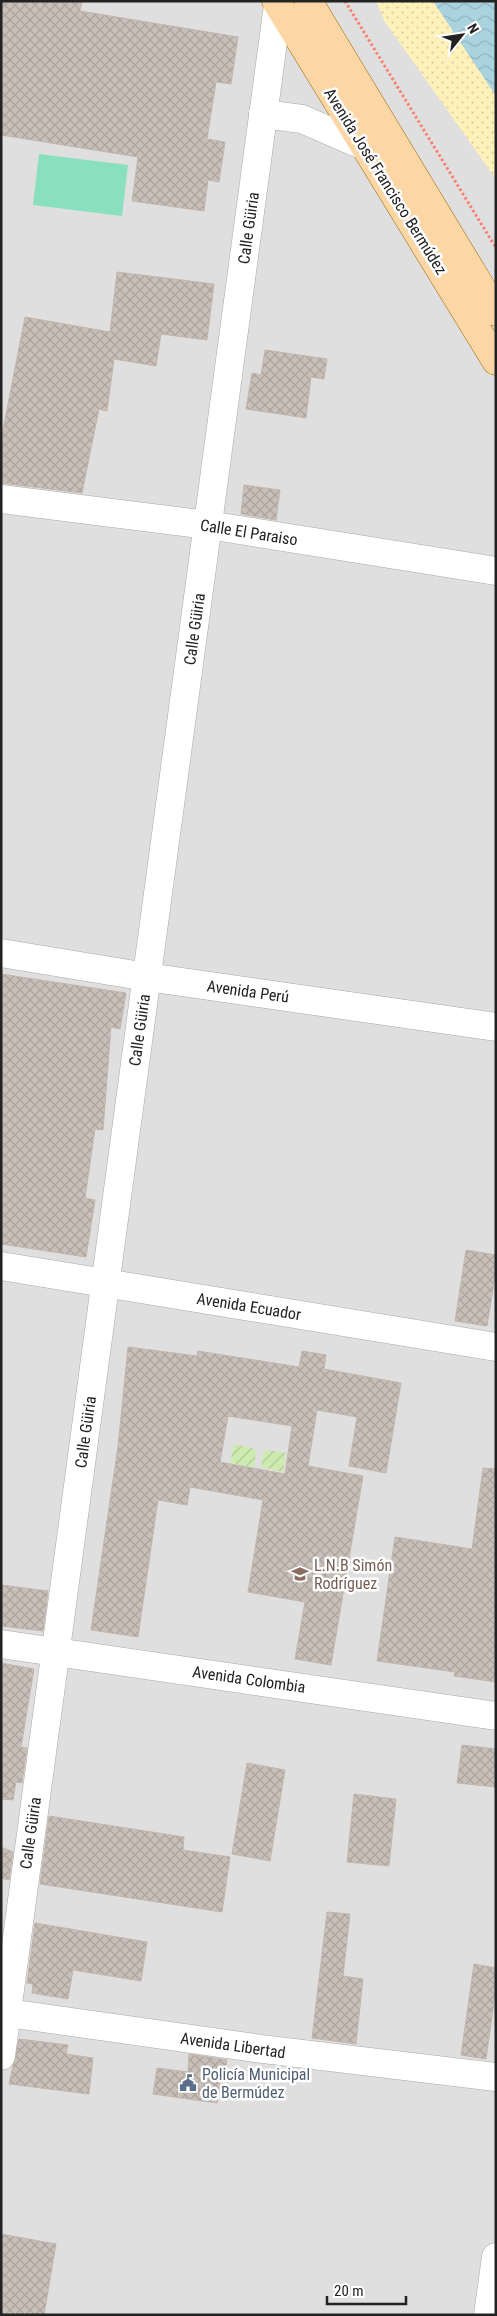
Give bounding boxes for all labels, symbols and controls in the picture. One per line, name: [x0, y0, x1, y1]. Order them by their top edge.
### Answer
north arrow: [437, 10, 487, 60]
text: N: [464, 21, 482, 36]
street label: Avenida José Francisco Bermúdez: [320, 85, 451, 278]
street label: Calle Güiria: [234, 191, 263, 265]
street label: Calle El Paraiso: [199, 515, 299, 550]
street label: Calle Güiria: [180, 592, 209, 666]
street label: Avenida Perú: [206, 976, 290, 1007]
street label: Calle Güiria: [125, 993, 154, 1067]
street label: Avenida Ecuador: [195, 1289, 302, 1324]
street label: Calle Güiria: [71, 1395, 100, 1469]
place label: L.N.B Simón Rodríguez: [314, 1556, 392, 1593]
school or university icon: L.N.B Simón Rodríguez: [290, 1564, 310, 1584]
street label: Avenida Colombia: [191, 1662, 307, 1697]
street label: Calle Güiria: [16, 1796, 45, 1870]
street label: Avenida Libertad: [179, 2029, 287, 2062]
place label: Policía Municipal de Bermúdez: [202, 2065, 310, 2102]
public building icon: Policía Municipal de Bermúdez: [178, 2073, 198, 2093]
scale bar: [327, 2274, 406, 2306]
text: 20 m: [334, 2282, 364, 2300]

